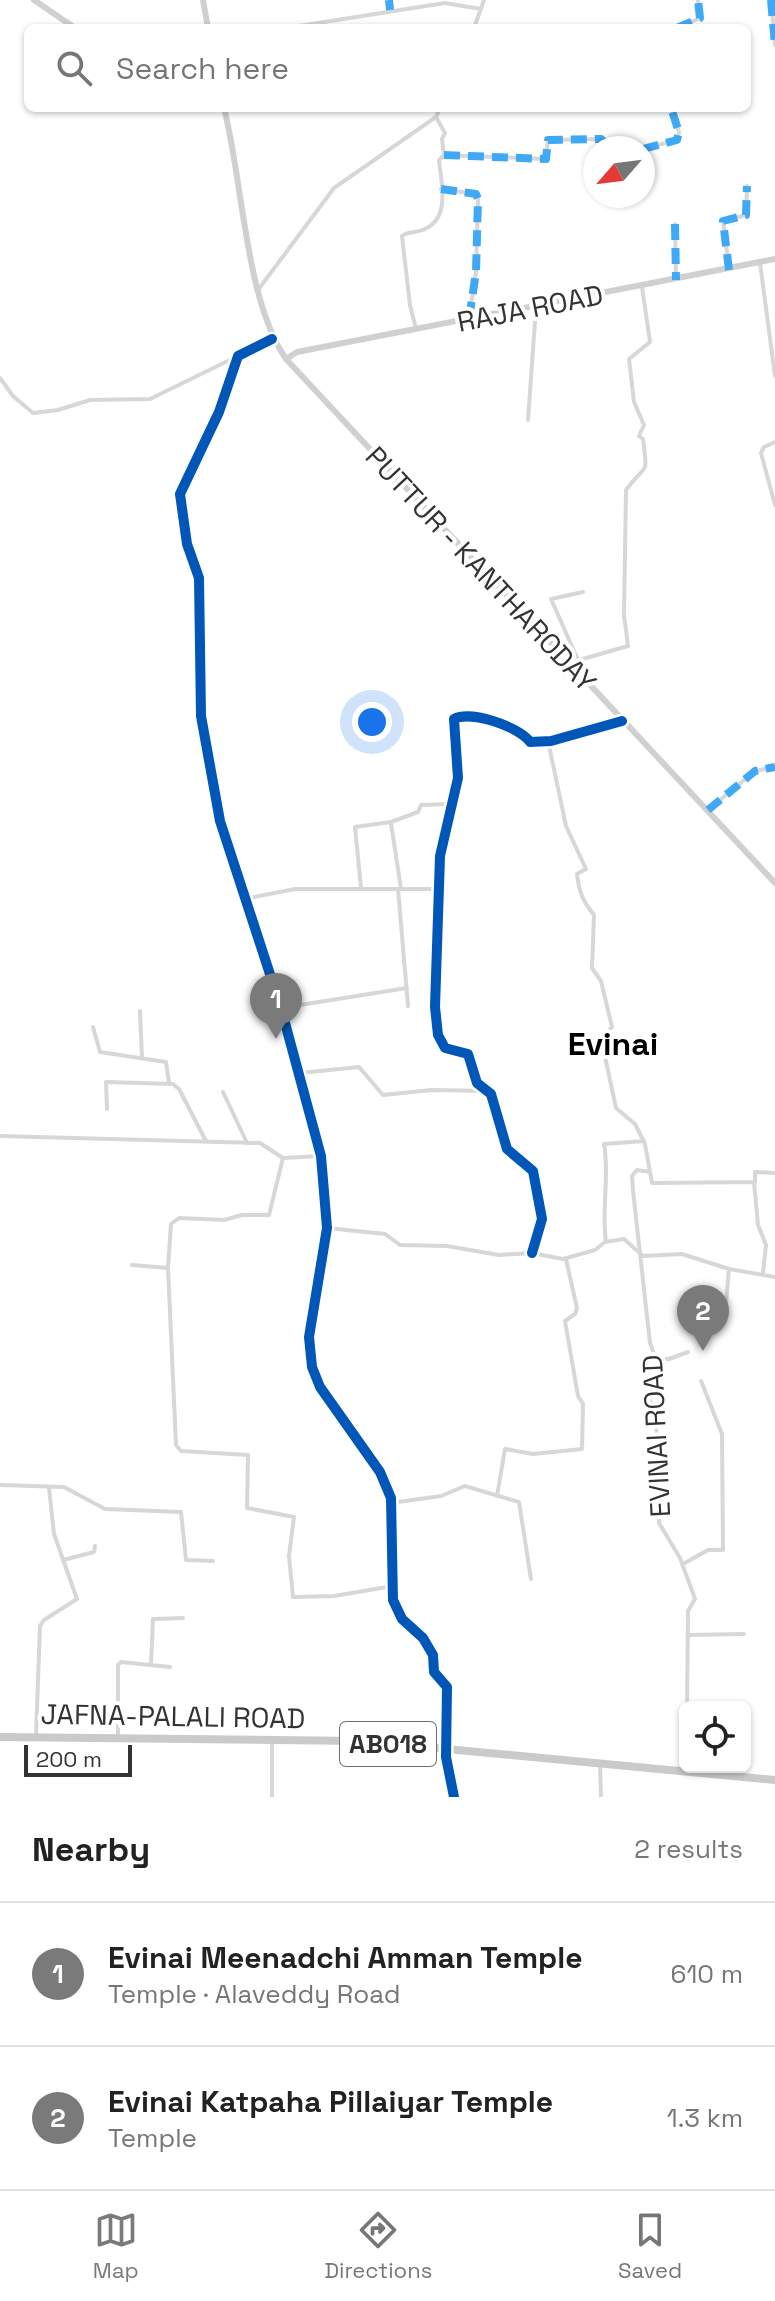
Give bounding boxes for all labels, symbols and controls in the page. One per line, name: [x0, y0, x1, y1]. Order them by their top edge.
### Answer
search box: [24, 24, 751, 112]
icon: search: [52, 46, 96, 90]
text: Search here: [116, 49, 289, 88]
north arrow: [583, 136, 655, 208]
street label: RAJA ROAD: [454, 276, 606, 340]
street label: PUTTUR - KANTHARODAY: [358, 439, 604, 699]
your location: [352, 702, 392, 742]
pin: 1: [250, 973, 302, 1039]
district label: Evinai: [568, 1024, 658, 1064]
pin: 2: [677, 1285, 729, 1351]
street label: EVINAI ROAD: [634, 1354, 678, 1518]
street label: JAFNA-PALALI ROAD: [40, 1696, 306, 1736]
map controls: [679, 1701, 751, 1773]
button: locate: [679, 1701, 751, 1773]
road number: AB018: [340, 1722, 436, 1766]
scale bar: [24, 1741, 132, 1777]
text: 200 m: [36, 1745, 102, 1773]
text: Nearby: [32, 1828, 150, 1871]
text: 2 results: [634, 1832, 743, 1866]
text: Evinai Meenadchi Amman Temple: [108, 1938, 582, 1977]
text: 1: [52, 1957, 64, 1991]
text: 610 m: [671, 1957, 743, 1991]
text: Temple · Alaveddy Road: [108, 1977, 401, 2011]
text: Evinai Katpaha Pillaiyar Temple: [108, 2082, 553, 2121]
text: 2: [50, 2101, 66, 2135]
text: 1.3 km: [667, 2101, 743, 2135]
text: Temple: [108, 2121, 197, 2155]
tab: Map: [93, 2208, 139, 2284]
tab: Directions: [324, 2208, 432, 2284]
tab: Saved: [618, 2208, 682, 2284]

